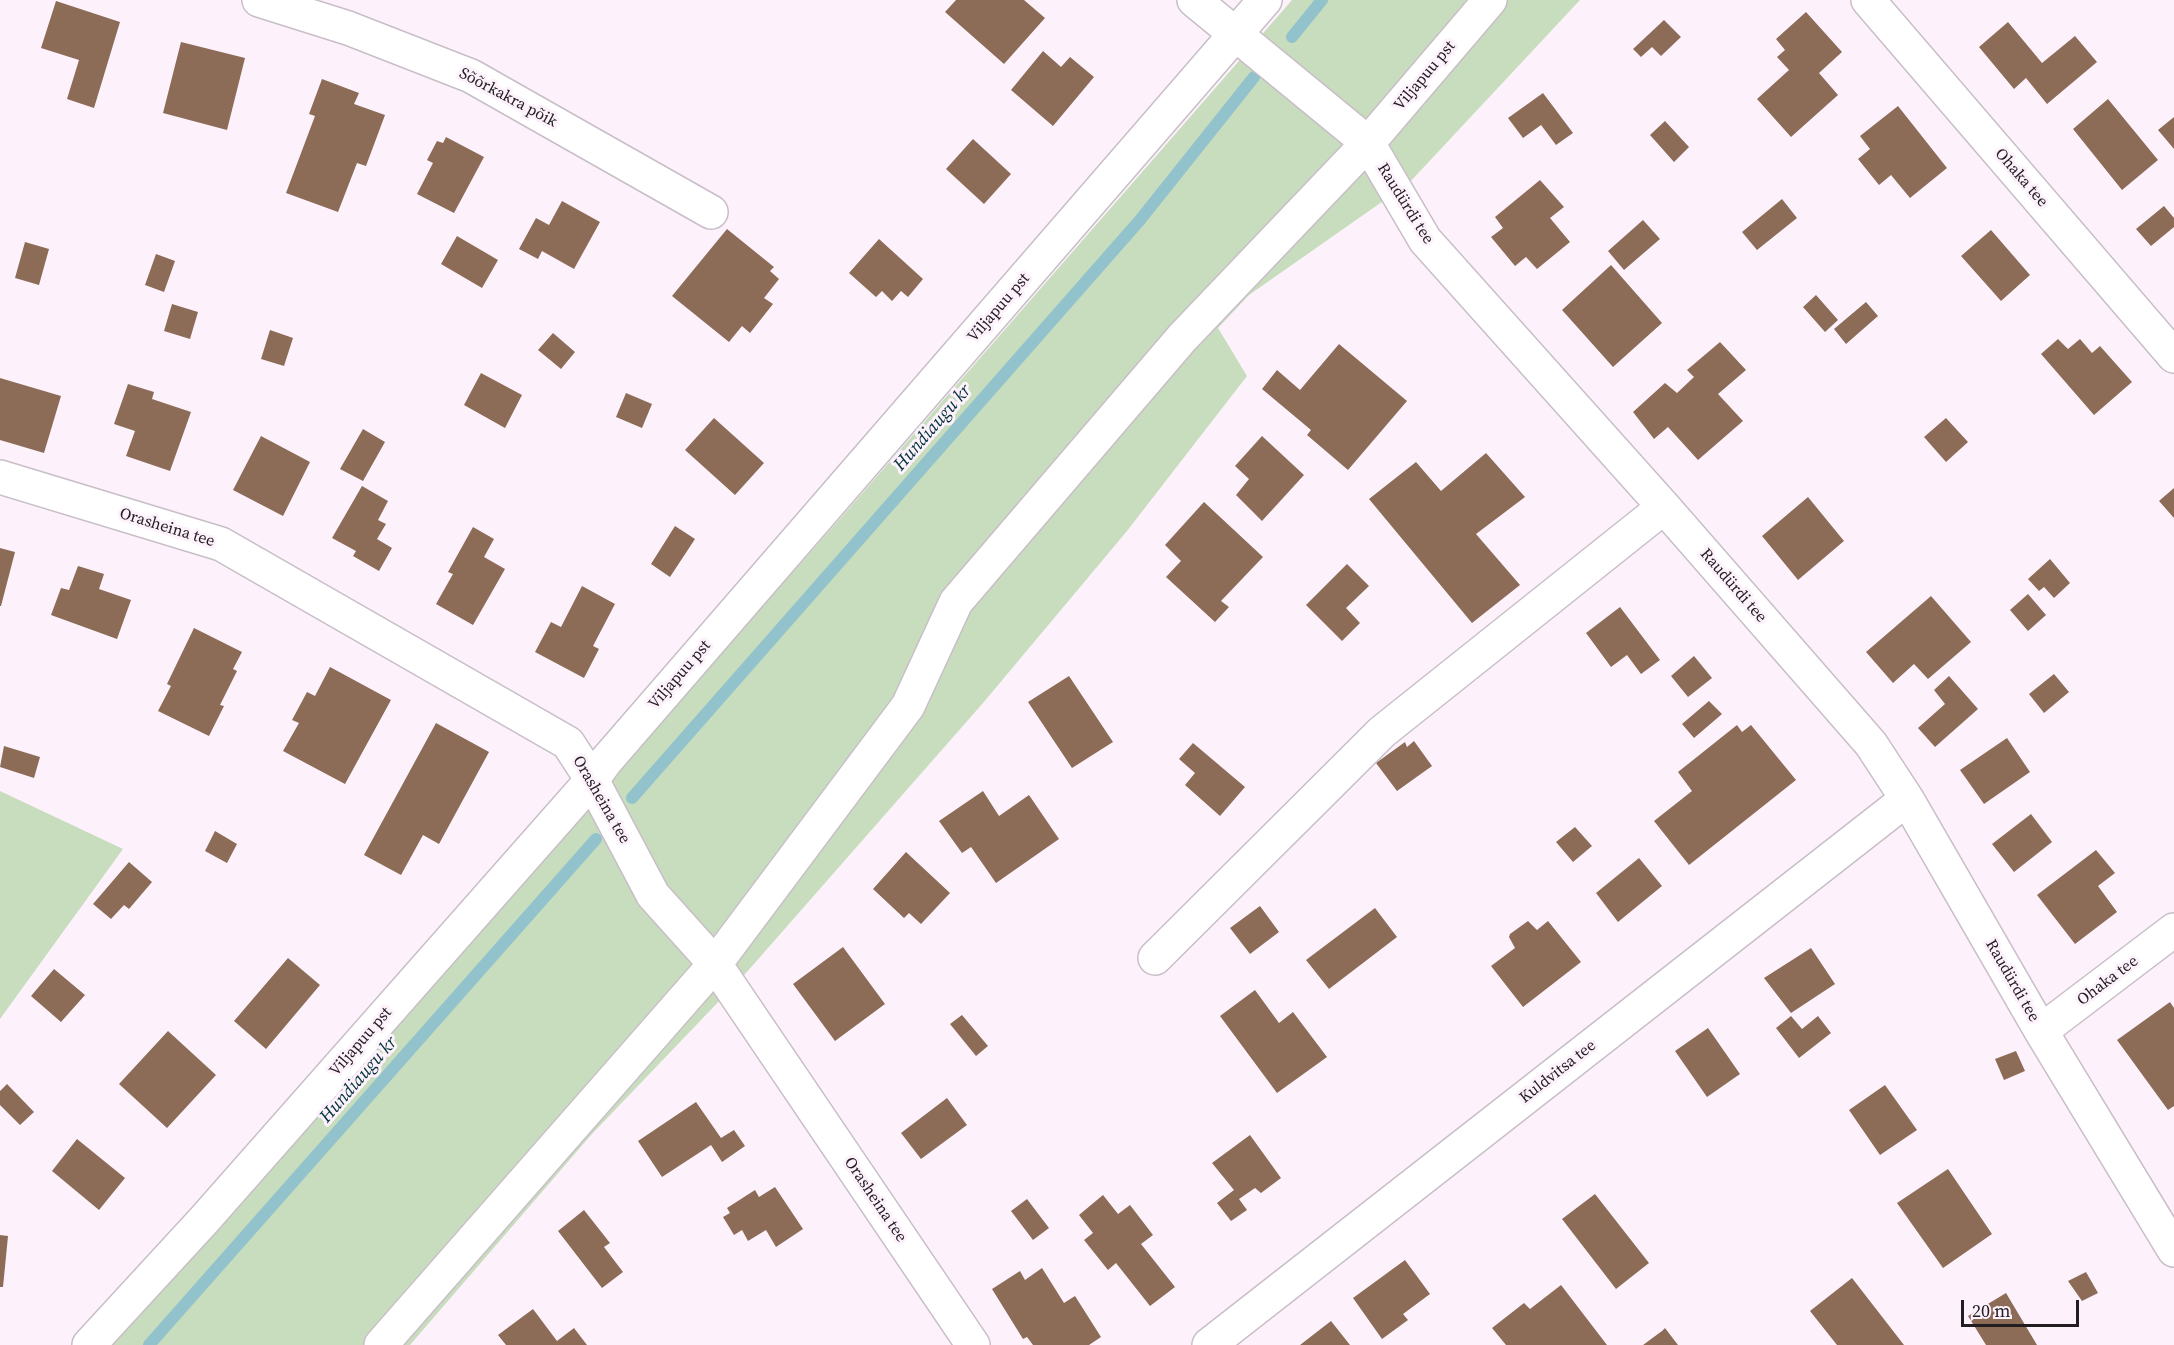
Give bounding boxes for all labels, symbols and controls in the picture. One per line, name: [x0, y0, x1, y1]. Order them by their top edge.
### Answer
street label: Viljapuu pst: [1390, 37, 1460, 115]
street label: Sõõrkakra põik: [456, 64, 560, 132]
street label: Ohaka tee: [1990, 145, 2052, 211]
street label: Raudürdi tee: [1373, 160, 1437, 248]
street label: Viljapuu pst: [964, 270, 1034, 346]
water label: Hundiaugu kr: [890, 381, 976, 475]
street label: Orasheina tee: [117, 504, 217, 552]
street label: Raudürdi tee: [1696, 545, 1770, 627]
street label: Viljapuu pst: [645, 637, 715, 713]
street label: Orasheina tee: [568, 753, 634, 847]
street label: Raudürdi tee: [1981, 937, 2043, 1025]
street label: Ohaka tee: [2074, 952, 2142, 1010]
street label: Viljapuu pst: [326, 1004, 396, 1080]
water label: Hundiaugu kr: [316, 1033, 402, 1127]
street label: Kuldvitsa tee: [1516, 1036, 1600, 1108]
street label: Orasheina tee: [840, 1154, 910, 1246]
scale bar: [1964, 1288, 2082, 1326]
text: 20 m: [1972, 1298, 2010, 1323]

